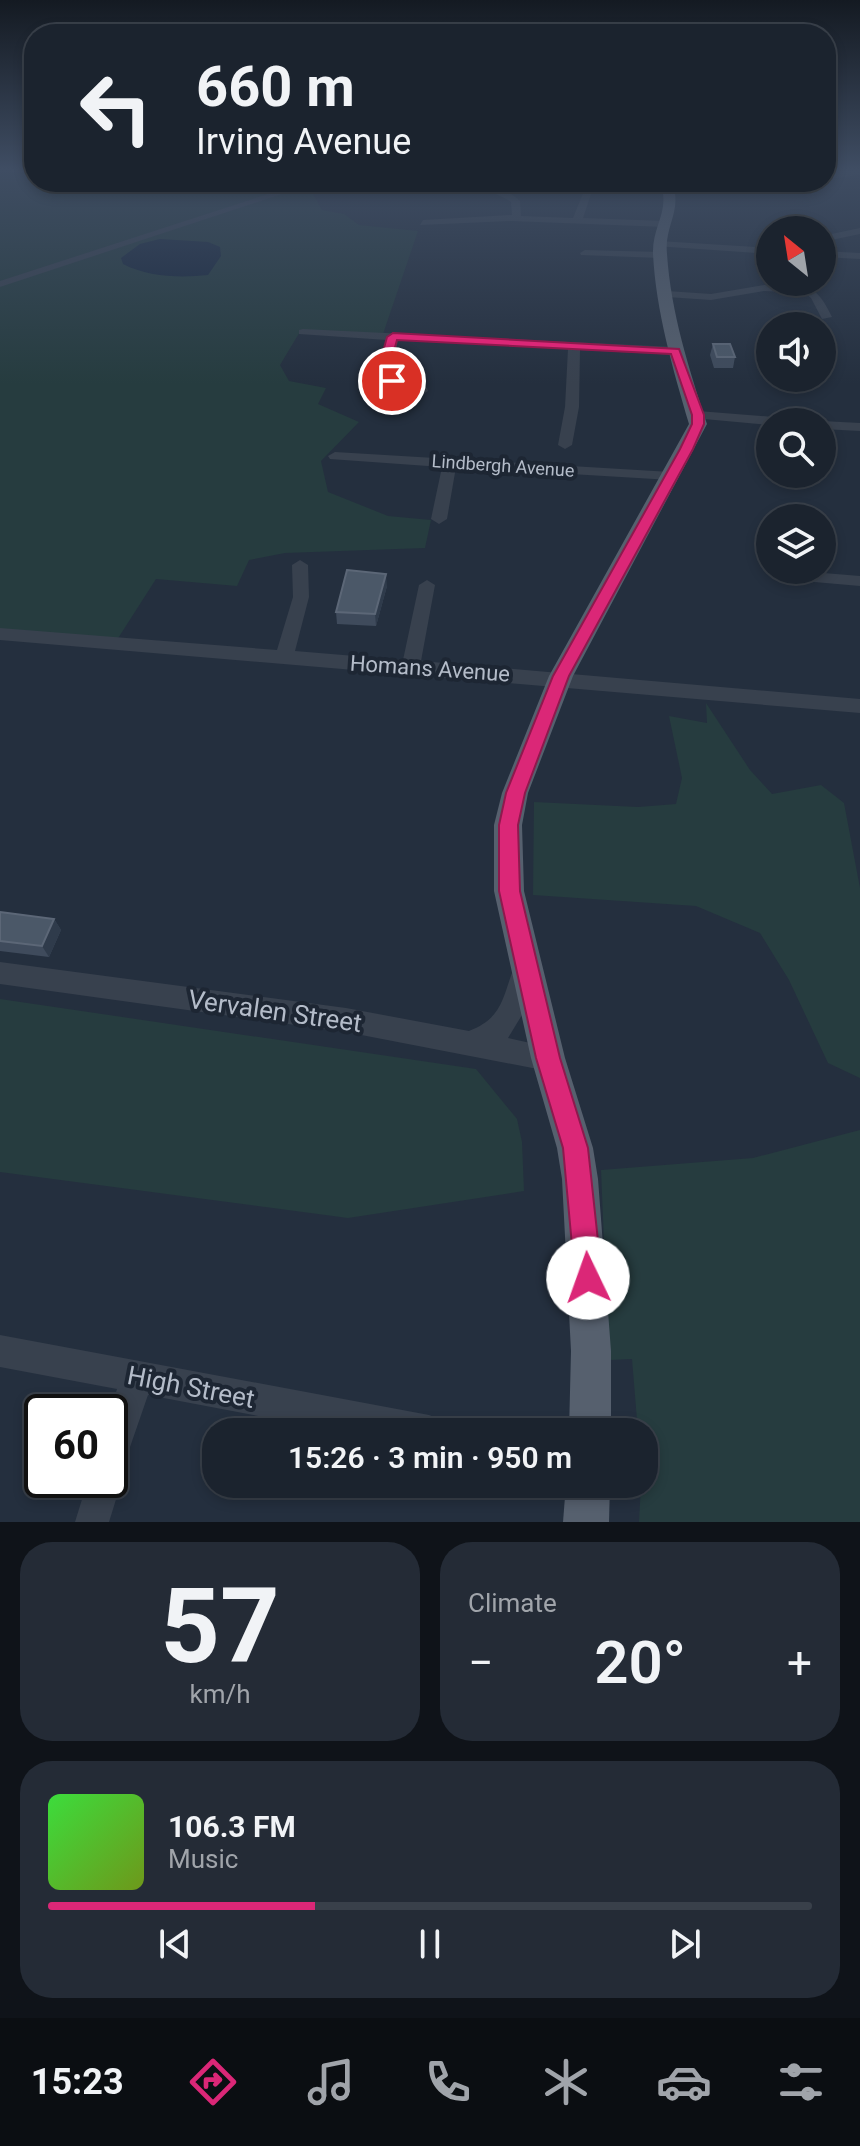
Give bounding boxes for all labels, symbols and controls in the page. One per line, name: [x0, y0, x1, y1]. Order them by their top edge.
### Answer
text: 660 m: [196, 54, 355, 120]
icon: left: [64, 56, 168, 160]
text: Irving Avenue: [196, 121, 411, 163]
north arrow: [756, 216, 836, 296]
map controls: [756, 216, 836, 584]
button: sound: [756, 312, 836, 392]
pin: [358, 347, 426, 415]
icon: arrive: [370, 359, 414, 403]
button: search: [756, 408, 836, 488]
street label: Lindbergh Avenue: [431, 450, 575, 481]
button: layers: [756, 504, 836, 584]
street label: Homans Avenue: [349, 650, 511, 687]
street label: Vervalen Street: [186, 984, 364, 1038]
position arrow: [546, 1236, 630, 1320]
street label: High Street: [125, 1360, 257, 1414]
speed limit sign: 60: [24, 1394, 128, 1498]
text: 15:26 · 3 min · 950 m: [288, 1440, 572, 1475]
text: 57: [160, 1566, 280, 1687]
text: Climate: [468, 1588, 557, 1618]
text: 20°: [594, 1627, 686, 1698]
text: −: [468, 1637, 493, 1689]
text: +: [787, 1637, 812, 1689]
text: km/h: [189, 1679, 251, 1709]
text: 106.3 FM: [168, 1809, 296, 1844]
text: Music: [168, 1844, 238, 1874]
icon: previous: [153, 1922, 197, 1966]
icon: pause: [408, 1922, 452, 1966]
icon: next: [663, 1922, 707, 1966]
icon: directions: [185, 2054, 241, 2110]
icon: music: [303, 2054, 359, 2110]
icon: phone: [420, 2054, 476, 2110]
icon: climate: [538, 2054, 594, 2110]
icon: car: [656, 2054, 712, 2110]
icon: filters: [773, 2054, 829, 2110]
text: 15:23: [31, 2061, 124, 2103]

